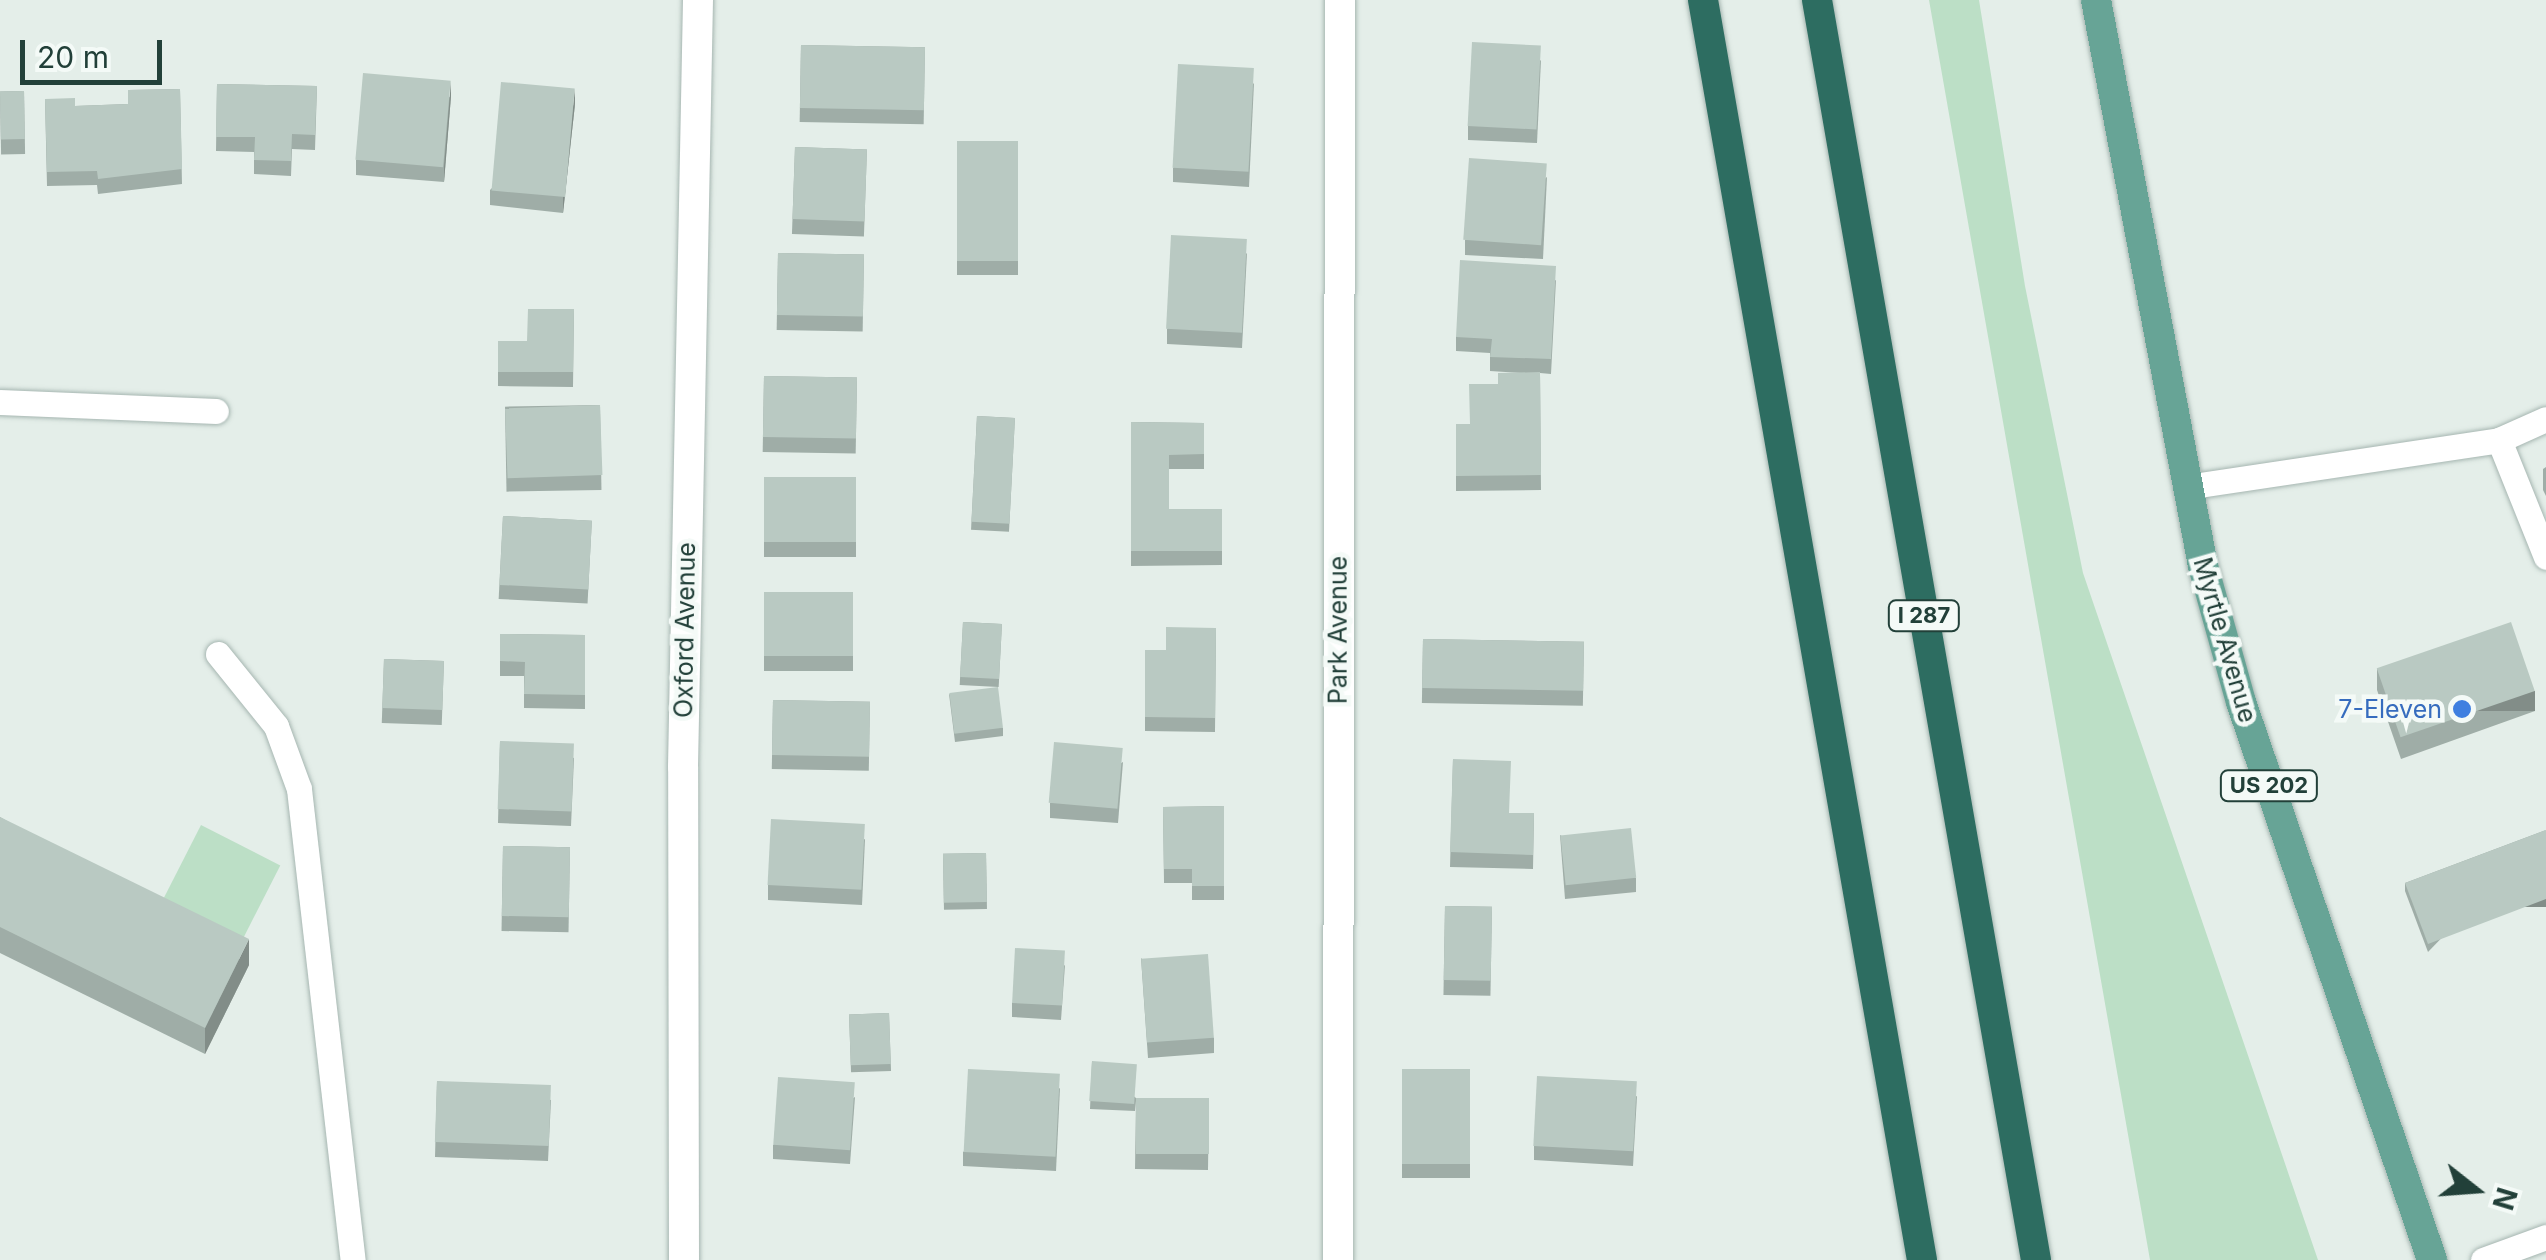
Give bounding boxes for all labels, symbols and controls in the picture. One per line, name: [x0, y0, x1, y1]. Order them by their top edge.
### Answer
scale bar: [25, 20, 168, 82]
text: 20 m: [37, 39, 109, 75]
street label: Oxford Avenue: [668, 542, 702, 718]
street label: Myrtle Avenue: [2187, 554, 2263, 726]
street label: Park Avenue: [1323, 556, 1353, 704]
road number: I 287: [1886, 599, 1962, 633]
place label: 7-Eleven: [2338, 694, 2442, 724]
marker: 7-Eleven: [2451, 698, 2473, 720]
road number: US 202: [2219, 769, 2319, 803]
north arrow: [2426, 1140, 2526, 1240]
text: N: [2485, 1184, 2524, 1214]

